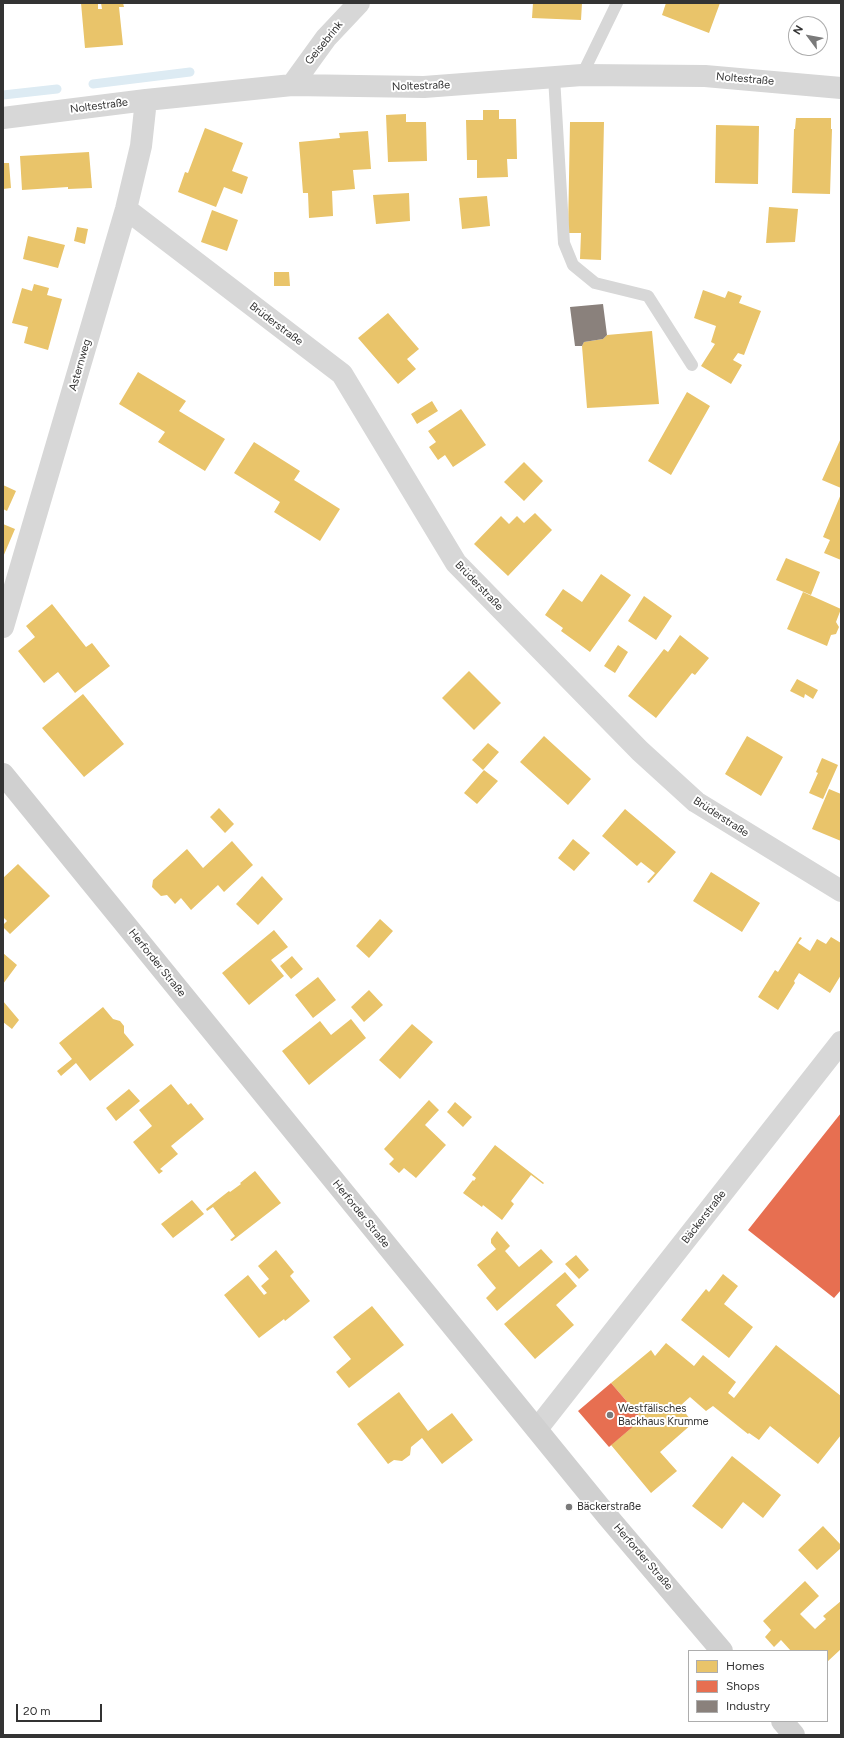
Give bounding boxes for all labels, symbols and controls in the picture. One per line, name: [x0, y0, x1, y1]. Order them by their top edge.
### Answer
north arrow: [788, 16, 828, 56]
street label: Geisebrink: [302, 19, 346, 67]
text: N: [790, 23, 806, 37]
street label: Noltestraße: [715, 70, 775, 88]
street label: Noltestraße: [392, 78, 450, 94]
street label: Noltestraße: [69, 96, 129, 116]
street label: Brüderstraße: [247, 300, 305, 348]
street label: Asternweg: [66, 337, 94, 393]
street label: Brüderstraße: [452, 559, 506, 613]
street label: Brüderstraße: [691, 794, 751, 840]
street label: Herforder Straße: [126, 926, 188, 1000]
street label: Herforder Straße: [330, 1177, 392, 1251]
street label: Bäckerstraße: [679, 1188, 729, 1246]
place label: Westfälisches Backhaus Krumme: [618, 1402, 709, 1428]
marker: Westfälisches Backhaus Krumme: [605, 1410, 615, 1420]
place label: Bäckerstraße: [577, 1500, 641, 1514]
marker: Bäckerstraße: [564, 1502, 574, 1512]
street label: Herforder Straße: [611, 1521, 675, 1593]
legend: [688, 1650, 828, 1722]
text: Homes: [726, 1659, 764, 1673]
text: Shops: [726, 1679, 760, 1693]
scale bar: [18, 1696, 104, 1722]
text: Industry: [726, 1699, 770, 1713]
text: 20 m: [23, 1704, 51, 1718]

